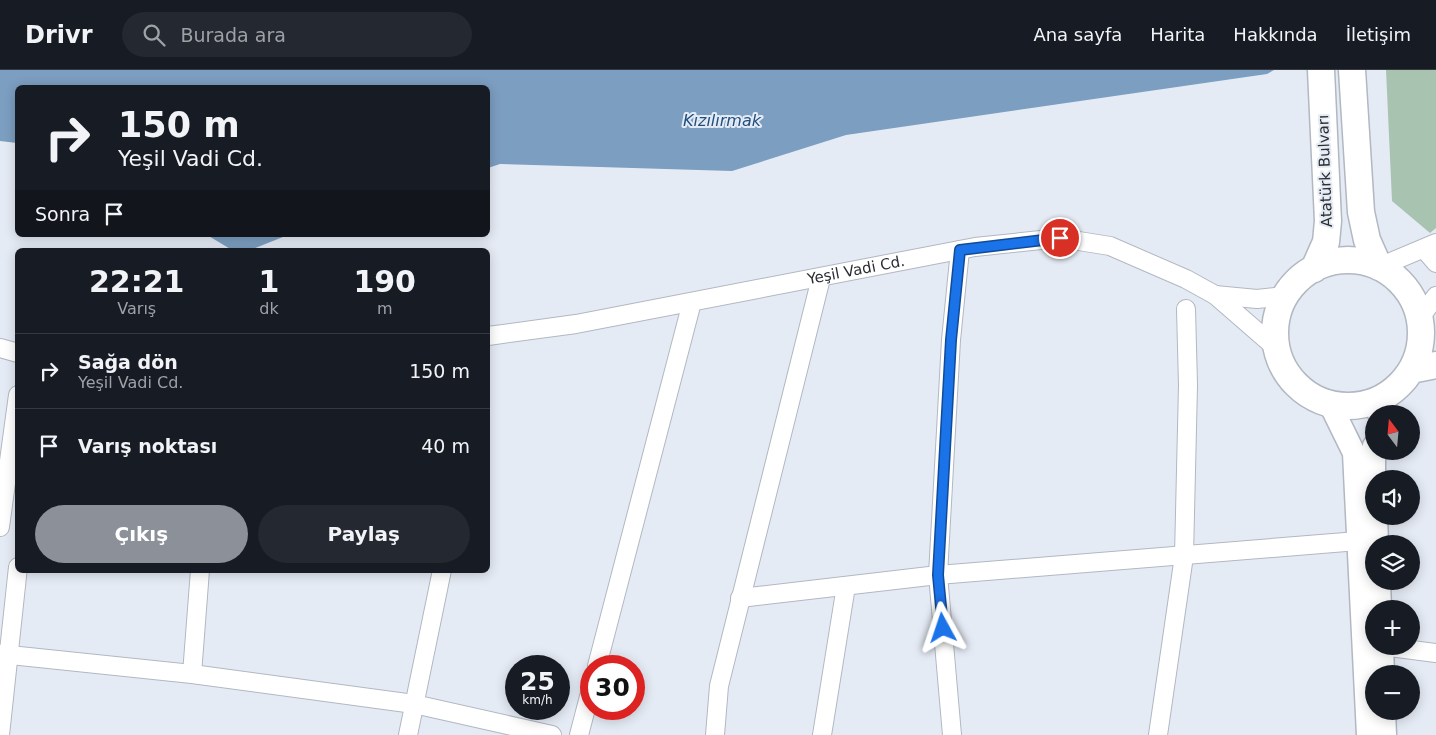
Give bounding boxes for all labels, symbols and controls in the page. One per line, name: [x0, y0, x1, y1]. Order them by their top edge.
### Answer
search box: [122, 12, 472, 57]
text: Drivr: [25, 21, 92, 49]
icon: search: [140, 21, 168, 49]
text: Burada ara: [180, 24, 286, 46]
text: Ana sayfa: [1033, 24, 1122, 45]
text: Harita: [1150, 24, 1205, 45]
text: Hakkında: [1233, 24, 1318, 45]
text: İletişim: [1346, 24, 1411, 45]
icon: right: [35, 105, 100, 170]
text: 150 m: [118, 105, 240, 145]
water label: Kızılırmak: [683, 111, 762, 130]
street label: Atatürk Bulvarı: [1314, 114, 1336, 228]
text: Yeşil Vadi Cd.: [118, 146, 263, 171]
icon: arrive: [100, 200, 128, 228]
text: Sonra: [35, 203, 90, 225]
pin: [1039, 217, 1081, 259]
icon: arrive: [1046, 224, 1074, 252]
street label: Yeşil Vadi Cd.: [805, 252, 906, 288]
text: 22:21: [89, 264, 185, 299]
text: 1: [259, 264, 279, 299]
text: 190: [353, 264, 416, 299]
text: Varış: [117, 299, 156, 318]
text: dk: [259, 299, 279, 318]
text: m: [377, 299, 392, 318]
text: Sağa dön: [78, 351, 178, 373]
icon: right: [35, 357, 63, 385]
text: 150 m: [409, 360, 470, 382]
text: Yeşil Vadi Cd.: [78, 373, 183, 392]
north arrow: [1365, 405, 1420, 460]
map controls: [1365, 405, 1420, 720]
icon: arrive: [35, 432, 63, 460]
text: Varış noktası: [78, 435, 217, 457]
text: 40 m: [421, 435, 470, 457]
button: sound: [1365, 470, 1420, 525]
button: Çıkış: [35, 505, 248, 563]
button: Paylaş: [258, 505, 470, 563]
button: layers: [1365, 535, 1420, 590]
button: +: [1365, 600, 1420, 655]
position arrow: [916, 601, 968, 653]
speed limit sign: 30: [580, 655, 645, 720]
button: −: [1365, 665, 1420, 720]
text: 25: [520, 667, 555, 696]
text: km/h: [522, 693, 553, 707]

